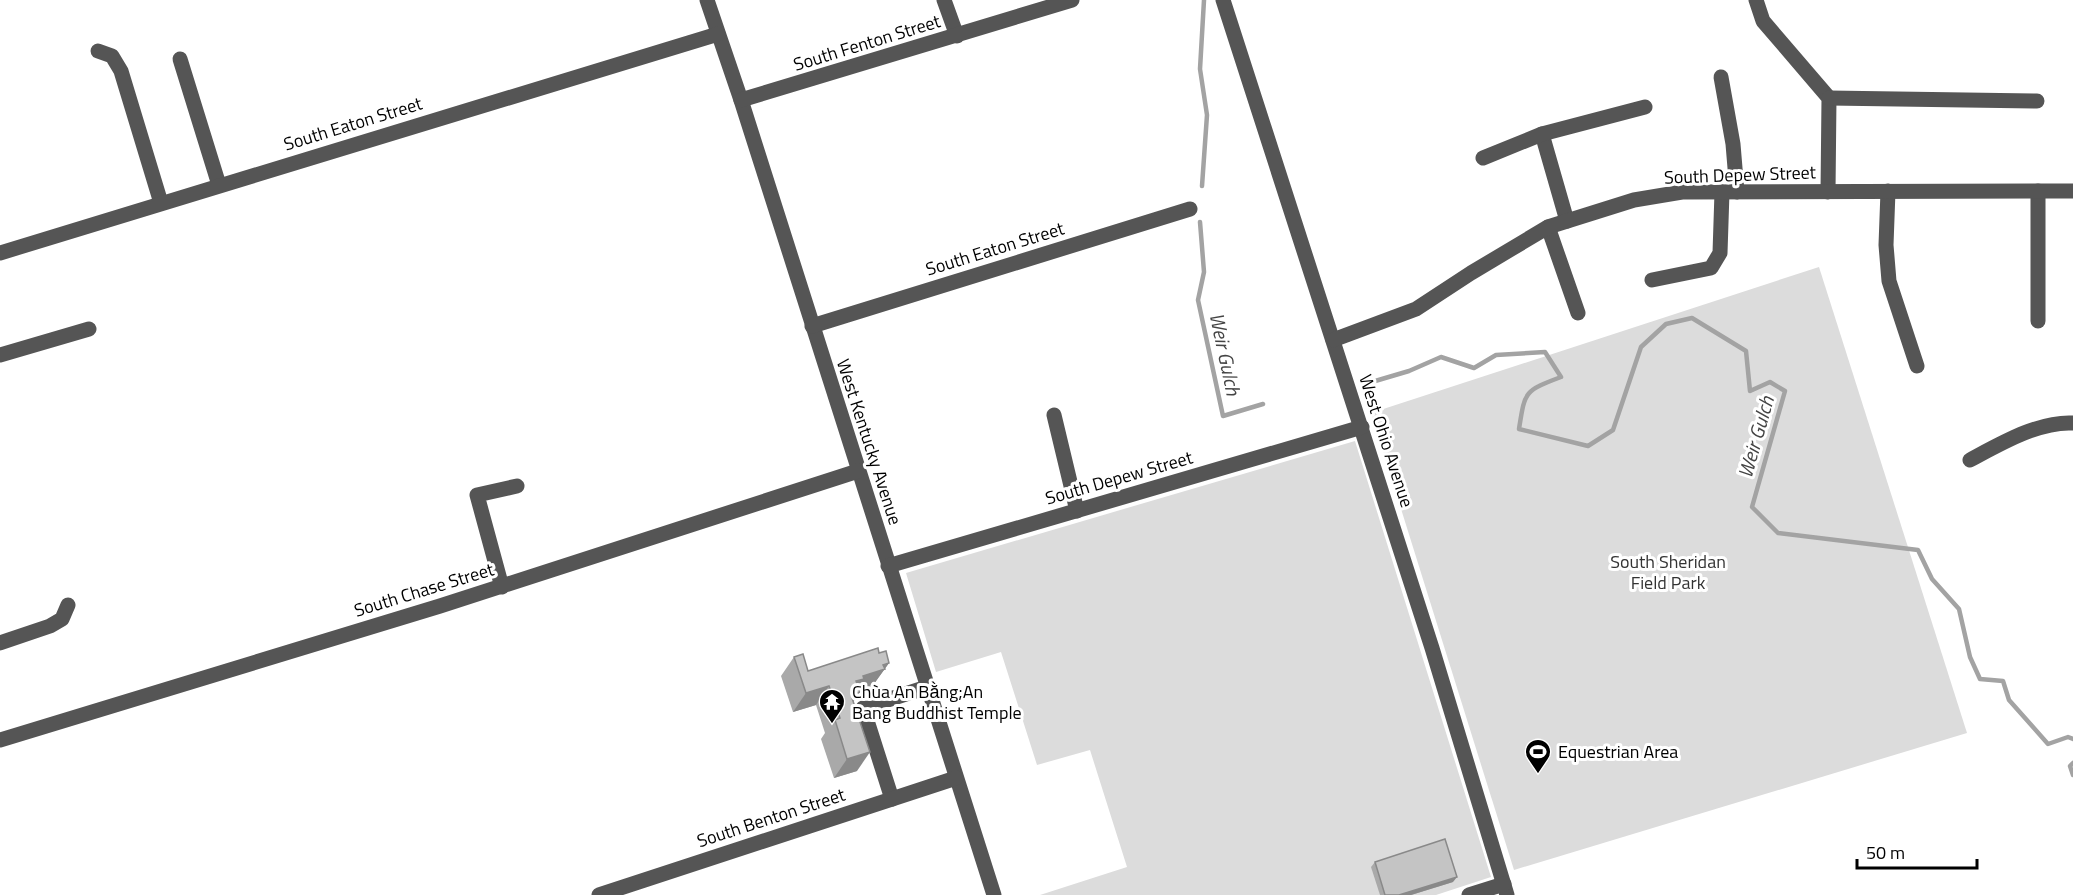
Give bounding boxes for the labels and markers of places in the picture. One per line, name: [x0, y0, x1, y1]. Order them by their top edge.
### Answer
place label: Chùa An Bằng;An Bang Buddhist Temple: [852, 678, 1022, 726]
temple icon: Chùa An Bằng;An Bang Buddhist Temple: [817, 687, 847, 725]
sports icon: Equestrian Area: [1523, 737, 1553, 775]
place label: Equestrian Area: [1558, 738, 1678, 765]

